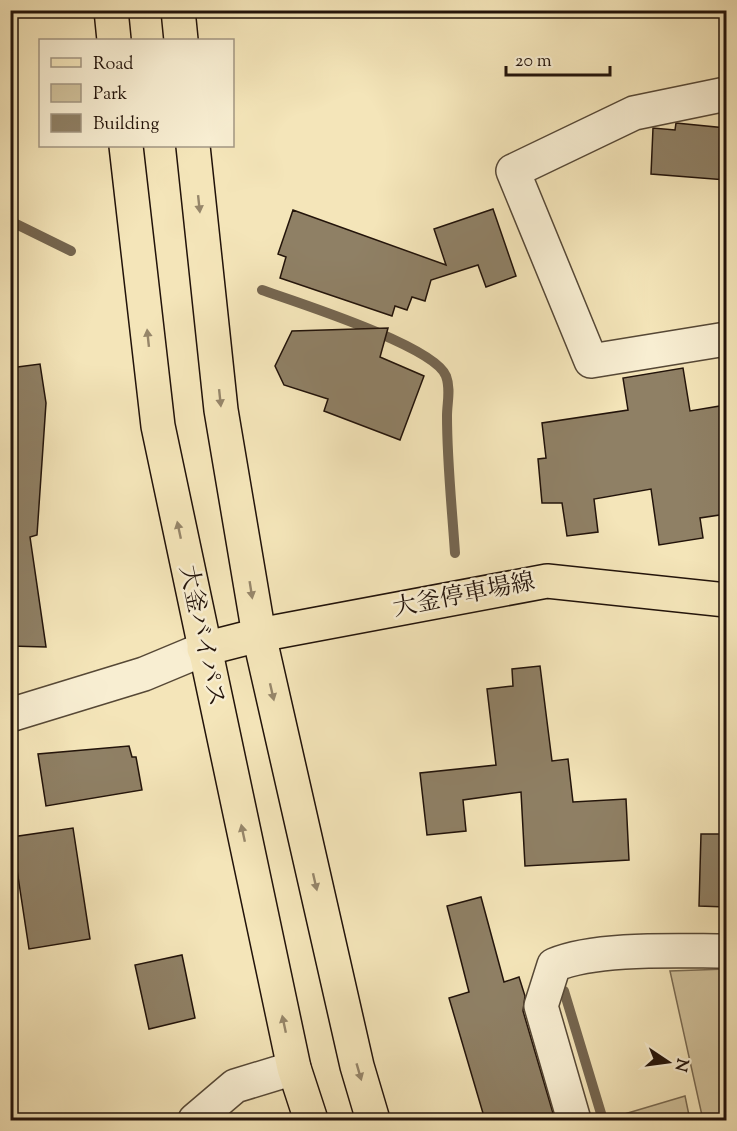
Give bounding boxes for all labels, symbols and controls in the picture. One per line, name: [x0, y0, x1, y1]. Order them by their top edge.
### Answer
legend: [39, 39, 234, 147]
scale bar: [506, 39, 610, 77]
text: 20 m: [515, 49, 552, 75]
text: Road: [93, 52, 133, 78]
text: Park: [93, 82, 128, 108]
text: Building: [93, 112, 159, 138]
one-way arrow: [194, 194, 204, 213]
one-way arrow: [143, 328, 153, 347]
one-way arrow: [215, 388, 225, 407]
one-way arrow: [174, 520, 183, 539]
street label: 大釜バイパス: [169, 562, 233, 710]
street label: 大釜停車場線: [390, 566, 538, 626]
one-way arrow: [247, 581, 256, 600]
one-way arrow: [267, 683, 277, 701]
one-way arrow: [238, 824, 248, 842]
one-way arrow: [311, 873, 320, 892]
one-way arrow: [279, 1014, 289, 1033]
north arrow: [638, 1032, 698, 1092]
text: N: [667, 1056, 693, 1074]
one-way arrow: [355, 1063, 364, 1081]

